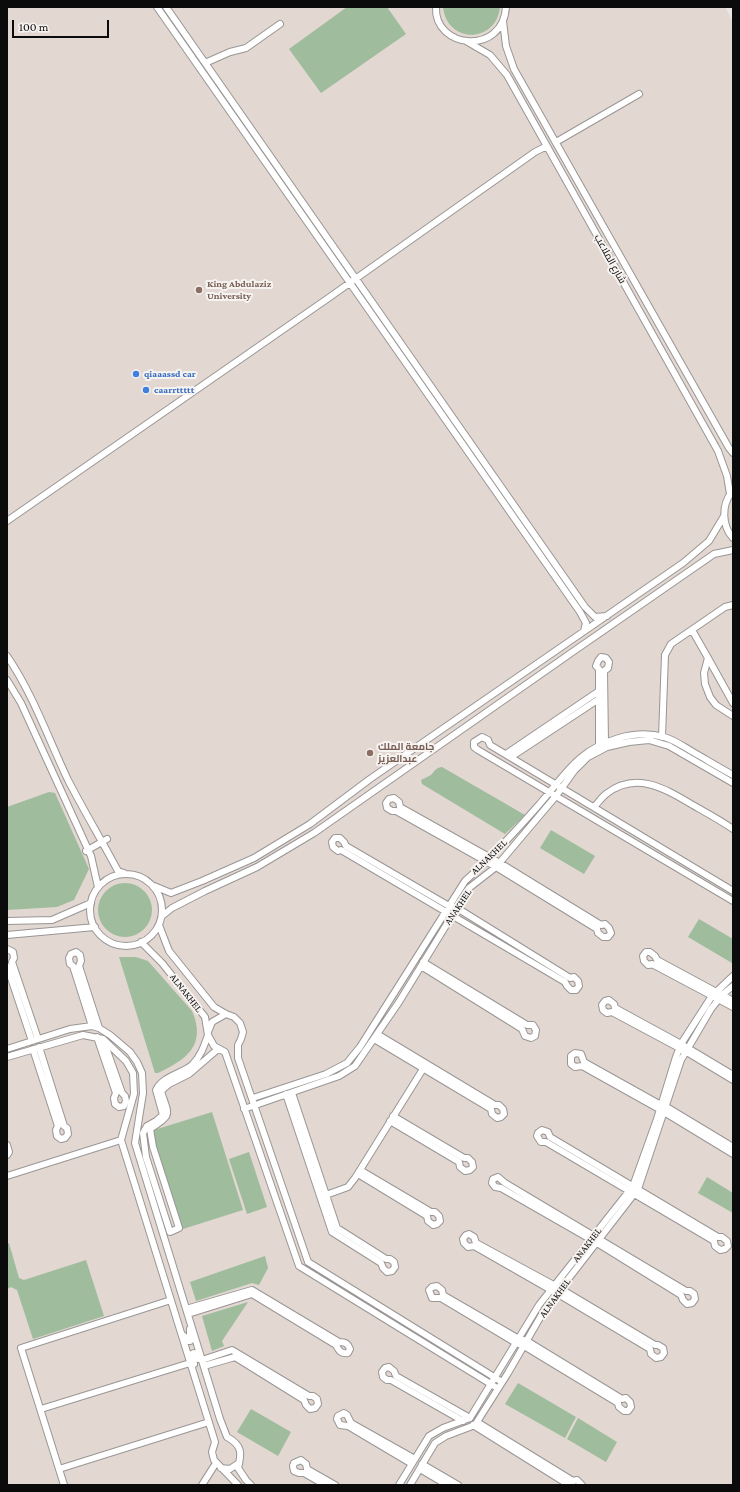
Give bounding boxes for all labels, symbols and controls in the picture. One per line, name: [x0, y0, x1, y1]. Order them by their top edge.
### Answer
scale bar: [14, 12, 111, 38]
text: 100 m: [19, 20, 48, 34]
street label: شارع الملاعب: [592, 232, 628, 286]
place label: King Abdulaziz University: [207, 278, 271, 302]
marker: King Abdulaziz University: [194, 285, 204, 295]
place label: qiaaassd car: [144, 368, 196, 380]
marker: qiaaassd car: [131, 369, 141, 379]
place label: caarrttttt: [154, 384, 194, 396]
marker: caarrttttt: [141, 385, 151, 395]
place label: جامعة الملك عبدالعزيز: [378, 741, 434, 764]
marker: جامعة الملك عبدالعزيز: [365, 748, 375, 758]
street label: ALNAKHEL: [468, 837, 510, 877]
street label: ANAKHEL: [442, 887, 474, 927]
street label: ALNAKHEL: [167, 971, 205, 1015]
street label: ANAKHEL: [570, 1225, 604, 1265]
street label: ALNAKHEL: [537, 1276, 573, 1320]

